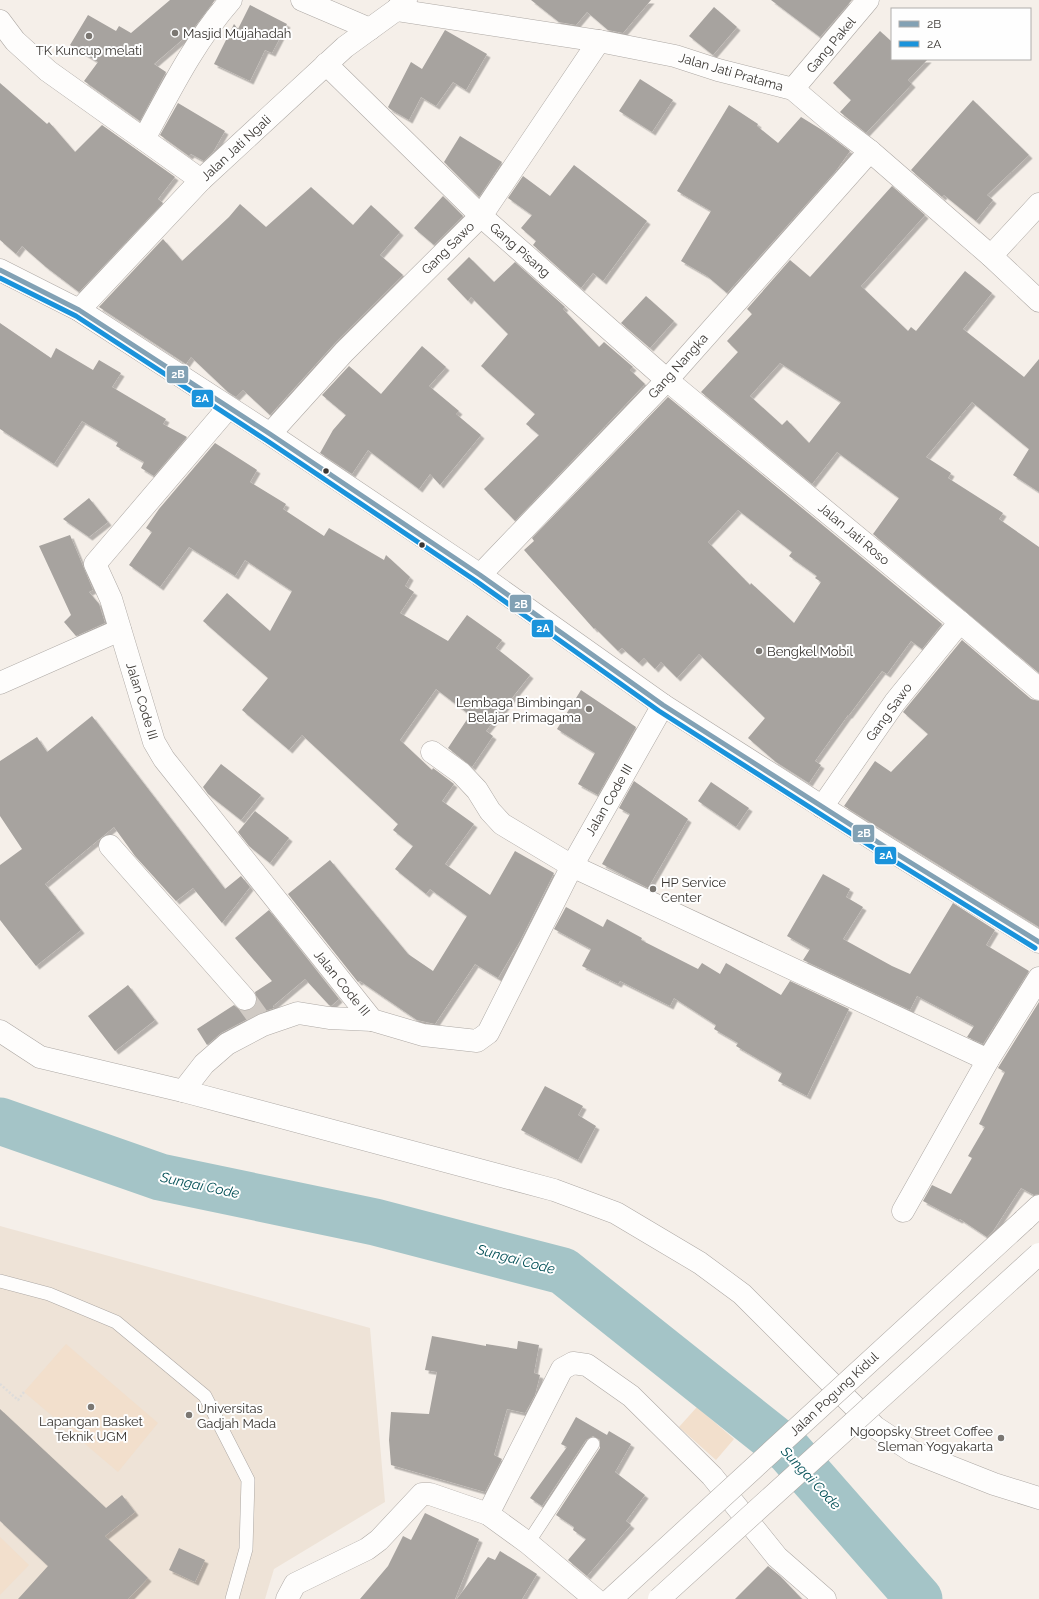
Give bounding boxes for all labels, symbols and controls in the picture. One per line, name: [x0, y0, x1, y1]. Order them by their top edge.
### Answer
legend: [891, 8, 1031, 60]
street label: Gang Pakel: [803, 14, 859, 76]
text: 2B: [927, 17, 941, 31]
place label: Masjid Mujahadah: [183, 26, 291, 41]
marker: Masjid Mujahadah: [170, 28, 180, 38]
marker: TK Kuncup melati: [84, 31, 94, 41]
text: 2A: [927, 37, 941, 51]
place label: TK Kuncup melati: [36, 43, 142, 58]
street label: Jalan Jati Pratama: [677, 50, 785, 94]
street label: Jalan Jati Ngali: [198, 112, 274, 184]
street label: Gang Sawo: [419, 218, 478, 277]
street label: Gang Pisang: [487, 220, 553, 280]
street label: Gang Nangka: [645, 331, 711, 401]
line badge: 2B: [166, 365, 189, 384]
text: 2B: [171, 368, 185, 381]
line badge: 2A: [191, 389, 214, 408]
text: 2A: [195, 392, 209, 405]
unlabelled marker: [321, 466, 331, 476]
street label: Jalan Jati Roso: [815, 500, 893, 568]
unlabelled marker: [417, 540, 427, 550]
line badge: 2B: [509, 594, 532, 613]
text: 2B: [514, 598, 528, 611]
line badge: 2A: [531, 619, 554, 638]
text: 2A: [536, 622, 550, 635]
place label: Bengkel Mobil: [767, 644, 853, 659]
marker: Bengkel Mobil: [754, 646, 764, 656]
street label: Jalan Code III: [123, 661, 161, 741]
street label: Gang Sawo: [863, 680, 915, 744]
place label: Lembaga Bimbingan Belajar Primagama: [456, 695, 581, 725]
marker: Lembaga Bimbingan Belajar Primagama: [584, 704, 594, 714]
street label: Jalan Code III: [582, 762, 636, 838]
line badge: 2B: [852, 824, 875, 843]
text: 2B: [857, 827, 871, 840]
line badge: 2A: [874, 846, 897, 865]
text: 2A: [879, 849, 893, 862]
place label: HP Service Center: [661, 875, 727, 905]
marker: HP Service Center: [648, 884, 658, 894]
street label: Jalan Code III: [311, 947, 373, 1019]
water label: Sungai Code: [158, 1169, 241, 1201]
water label: Sungai Code: [474, 1241, 557, 1277]
street label: Jalan Pogung Kidul: [787, 1349, 882, 1439]
place label: Universitas Gadjah Mada: [197, 1401, 276, 1431]
marker: Lapangan Basket Teknik UGM: [86, 1402, 96, 1412]
marker: Universitas Gadjah Mada: [184, 1410, 194, 1420]
place label: Lapangan Basket Teknik UGM: [39, 1414, 144, 1444]
place label: Ngoopsky Street Coffee Sleman Yogyakarta: [850, 1424, 993, 1454]
marker: Ngoopsky Street Coffee Sleman Yogyakarta: [996, 1433, 1006, 1443]
water label: Sungai Code: [777, 1443, 845, 1513]

